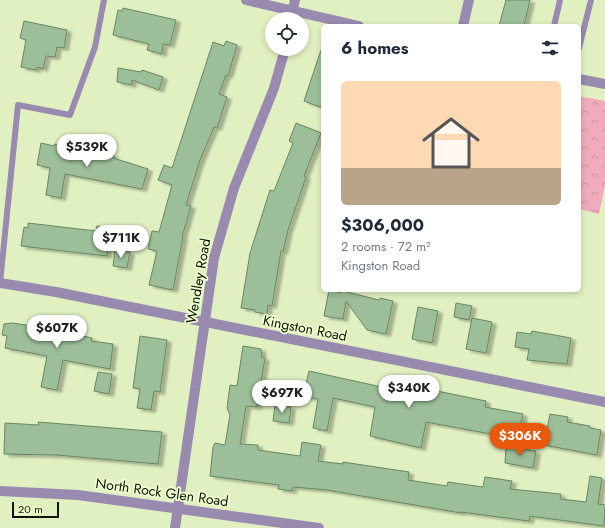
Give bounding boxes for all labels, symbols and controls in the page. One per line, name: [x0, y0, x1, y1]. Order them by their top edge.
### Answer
map controls: [265, 12, 309, 56]
button: locate: [265, 12, 309, 56]
text: 6 homes: [341, 36, 409, 60]
icon: filters: [539, 37, 561, 59]
icon: home: [415, 107, 487, 179]
pin: $539K: [59, 134, 115, 168]
text: $539K: [66, 137, 108, 156]
text: $306,000: [341, 213, 424, 237]
pin: $711K: [93, 225, 149, 259]
text: $711K: [102, 228, 140, 247]
street label: Wendley Road: [181, 237, 215, 325]
text: 2 rooms · 72 m²: [341, 237, 431, 256]
text: Kingston Road: [341, 256, 420, 275]
street label: Kingston Road: [261, 310, 349, 346]
pin: $607K: [29, 315, 85, 349]
text: $607K: [36, 318, 78, 337]
pin: $340K: [381, 375, 437, 409]
text: $340K: [388, 378, 430, 397]
pin: $697K: [254, 380, 310, 414]
text: $697K: [261, 383, 303, 402]
pin: $306K: [492, 423, 548, 457]
text: $306K: [499, 426, 541, 445]
street label: North Rock Glen Road: [94, 473, 230, 511]
scale bar: [12, 500, 59, 519]
text: 20 m: [18, 501, 43, 517]

